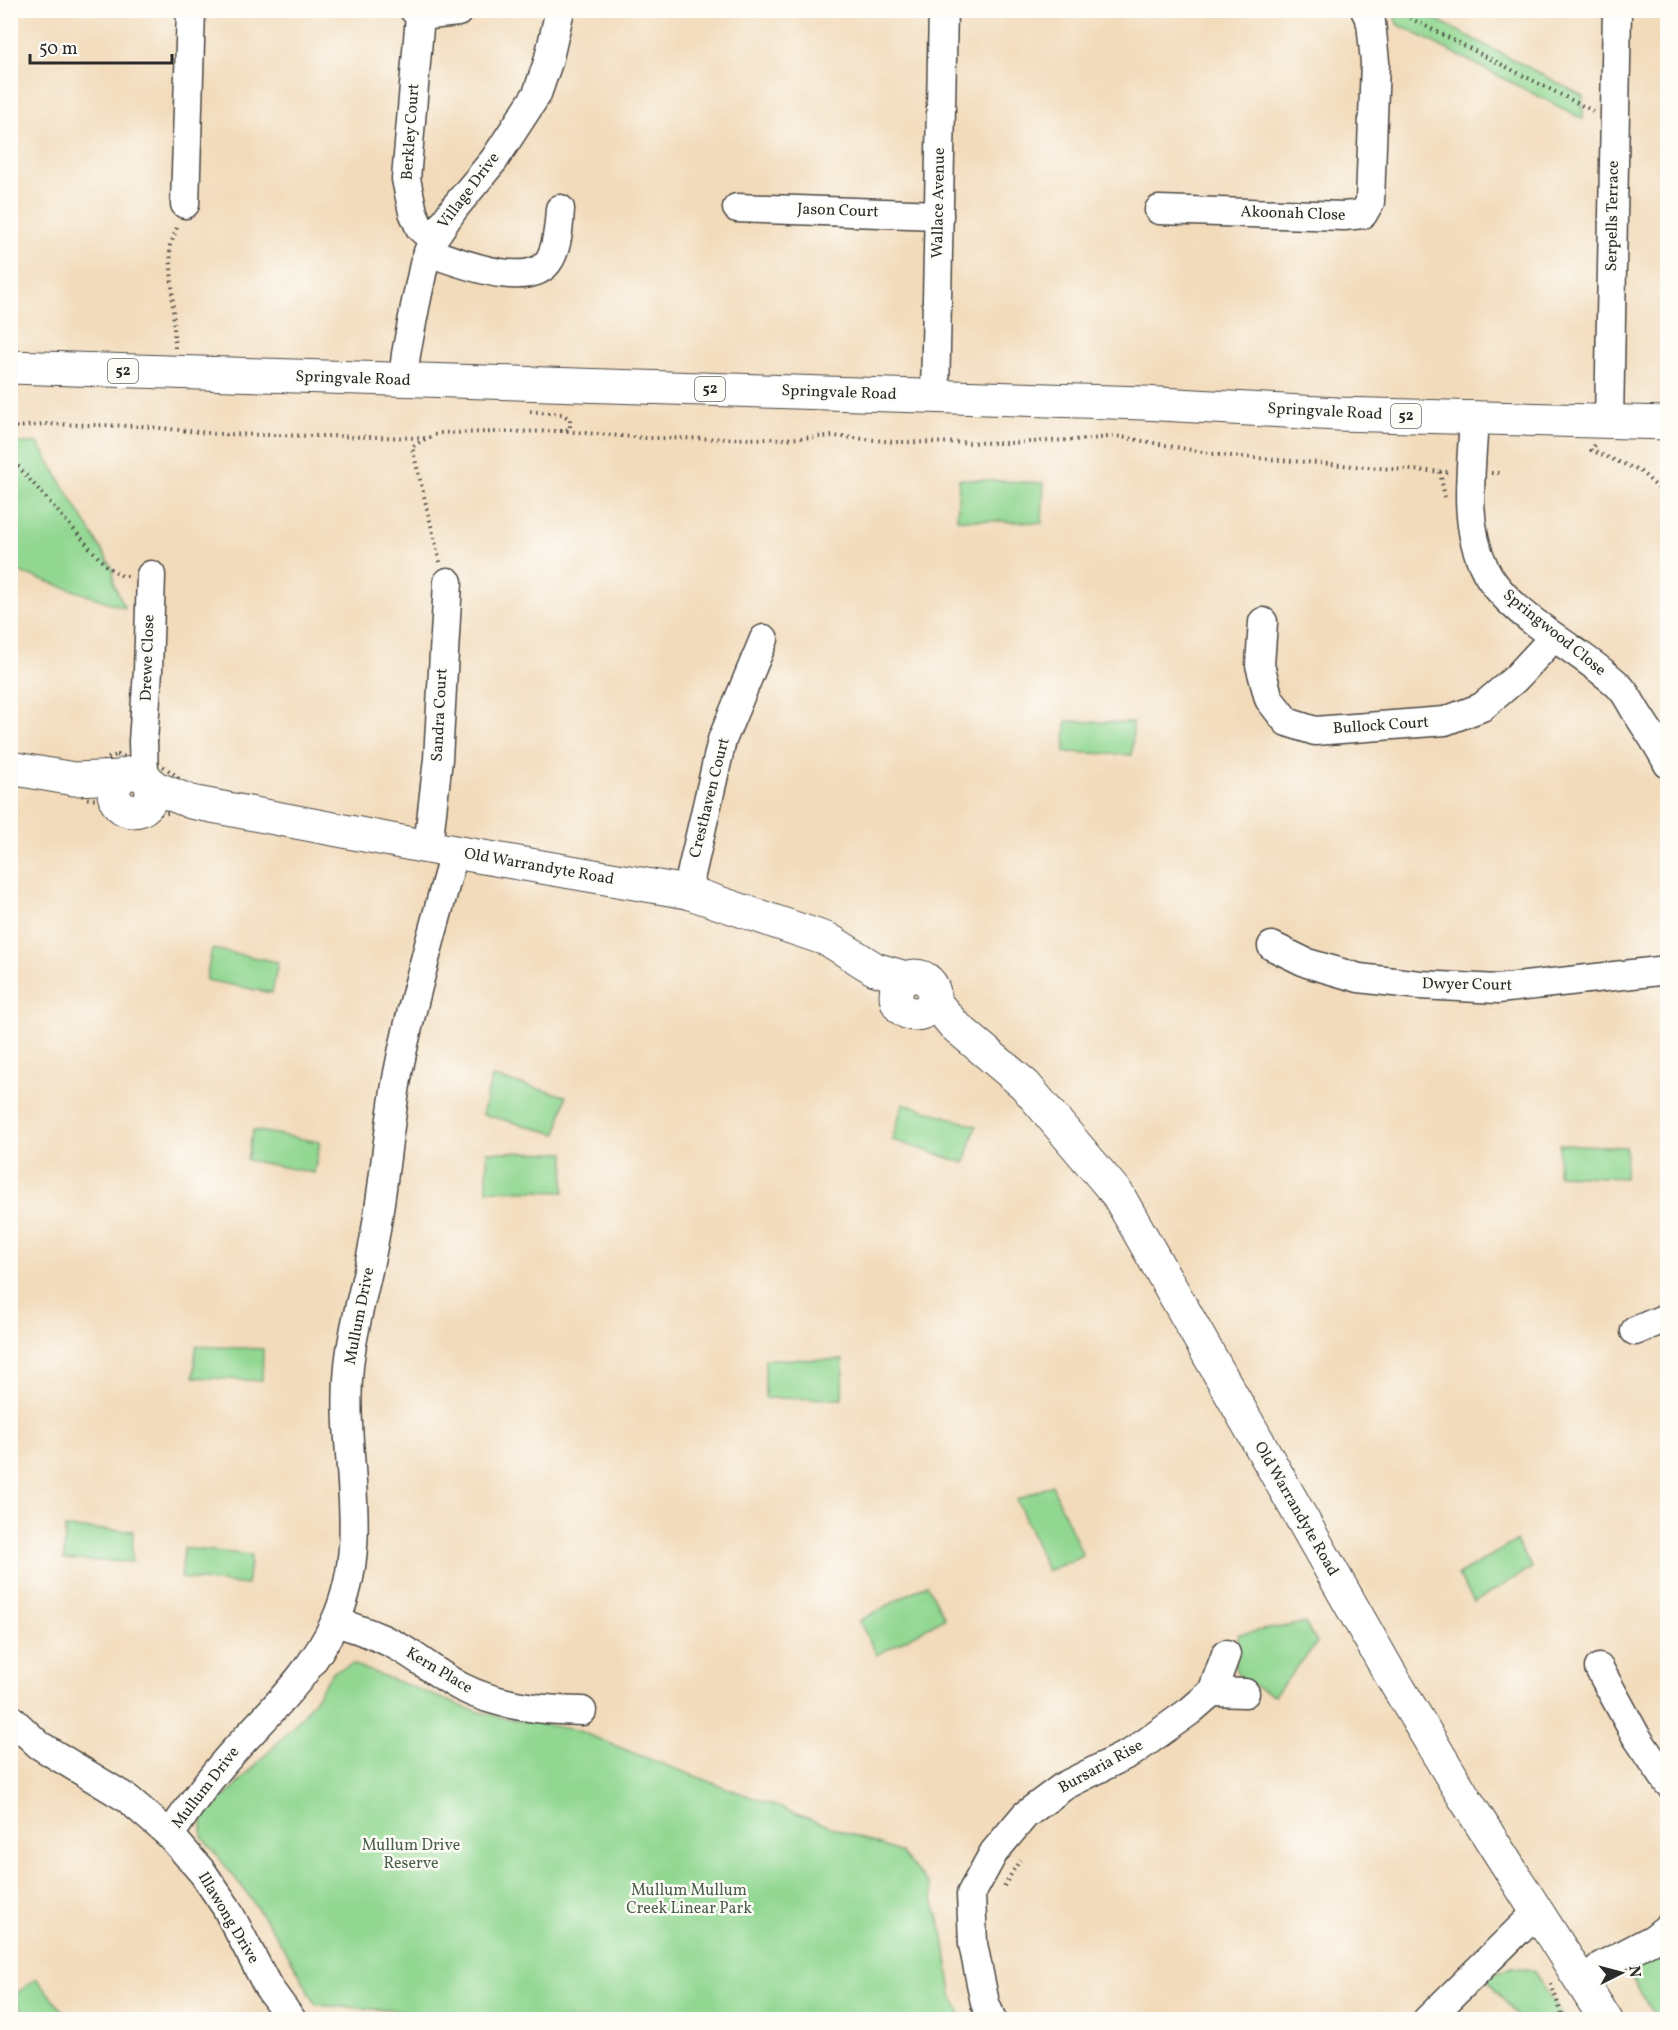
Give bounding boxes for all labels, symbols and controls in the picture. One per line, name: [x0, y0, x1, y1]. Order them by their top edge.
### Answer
scale bar: [30, 27, 172, 65]
text: 50 m: [39, 37, 78, 62]
street label: Berkley Court: [397, 83, 425, 181]
street label: Wallace Avenue: [927, 147, 951, 259]
street label: Village Drive: [433, 148, 505, 234]
street label: Serpells Terrace: [1601, 160, 1625, 272]
street label: Jason Court: [797, 199, 880, 223]
street label: Akoonah Close: [1240, 201, 1346, 227]
road number: 52: [108, 359, 138, 383]
street label: Springvale Road: [295, 366, 411, 392]
road number: 52: [695, 377, 725, 401]
street label: Springvale Road: [781, 380, 897, 406]
street label: Springvale Road: [1267, 398, 1383, 426]
road number: 52: [1391, 404, 1421, 428]
street label: Springwood Close: [1498, 585, 1610, 681]
street label: Drewe Close: [135, 614, 161, 702]
street label: Sandra Court: [427, 667, 453, 762]
street label: Bullock Court: [1332, 712, 1430, 740]
street label: Cresthaven Court: [684, 735, 736, 860]
street label: Old Warrandyte Road: [462, 843, 616, 891]
street label: Dwyer Court: [1422, 973, 1513, 997]
street label: Mullum Drive: [340, 1265, 380, 1367]
street label: Old Warrandyte Road: [1248, 1438, 1344, 1580]
street label: Kern Place: [402, 1643, 476, 1699]
street label: Bursaria Rise: [1055, 1735, 1147, 1799]
street label: Mullum Drive: [167, 1742, 245, 1834]
park label: Mullum Drive Reserve: [362, 1835, 460, 1875]
street label: Illawong Drive: [192, 1868, 264, 1968]
park label: Mullum Mullum Creek Linear Park: [626, 1880, 752, 1920]
north arrow: [1591, 1943, 1651, 2003]
text: N: [1622, 1965, 1646, 1979]

